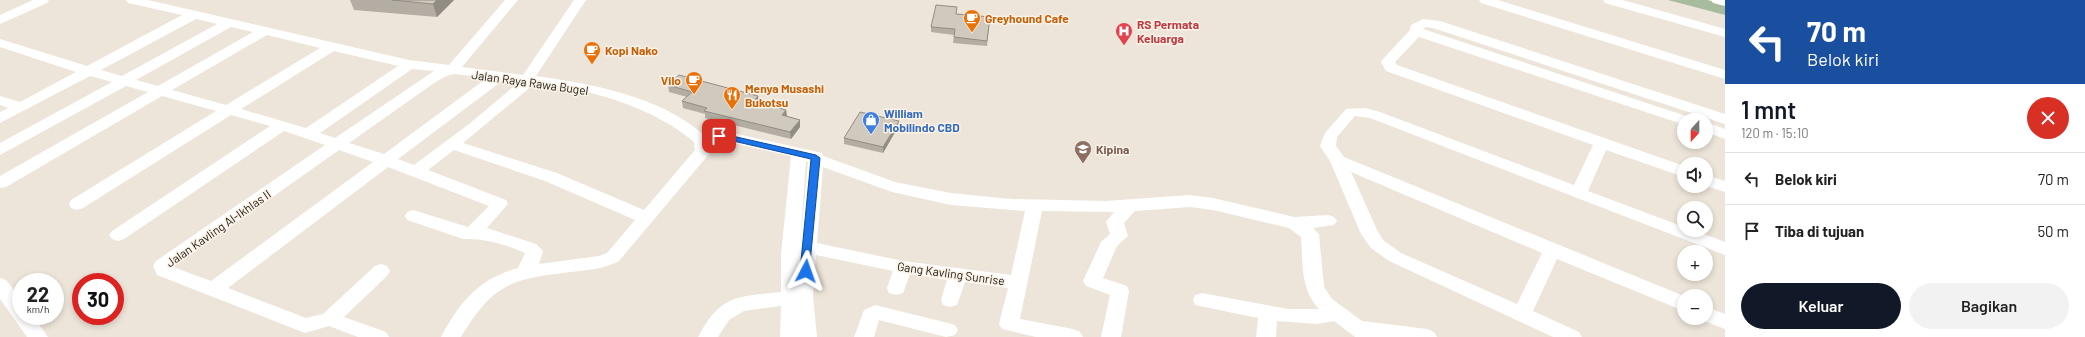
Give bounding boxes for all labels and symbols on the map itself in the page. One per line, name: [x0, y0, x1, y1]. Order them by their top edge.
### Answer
cafe icon: Greyhound Cafe: [962, 8, 982, 33]
place label: Greyhound Cafe: [985, 11, 1069, 25]
place label: RS Permata Keluarga: [1137, 17, 1199, 45]
hospital icon: RS Permata Keluarga: [1114, 21, 1134, 46]
cafe icon: Kopi Nako: [582, 40, 602, 65]
place label: Kopi Nako: [605, 43, 658, 57]
street label: Jalan Raya Rawa Bugel: [471, 67, 589, 97]
cafe icon: Vilo: [684, 70, 704, 95]
place label: Vilo: [661, 73, 681, 87]
place label: Menya Musashi Bukotsu: [745, 81, 824, 109]
restaurant icon: Menya Musashi Bukotsu: [722, 85, 742, 110]
place label: William Mobilindo CBD: [884, 106, 960, 134]
shop icon: William Mobilindo CBD: [861, 110, 881, 135]
north arrow: [1677, 113, 1713, 149]
pin: [702, 119, 736, 153]
school or university icon: Kipina: [1073, 139, 1093, 164]
place label: Kipina: [1096, 142, 1129, 156]
street label: Jalan Kavling Al-Ikhlas II: [163, 187, 273, 269]
position arrow: [785, 250, 827, 292]
street label: Gang Kavling Sunrise: [896, 259, 1006, 287]
speed limit sign: 30: [72, 273, 124, 325]

